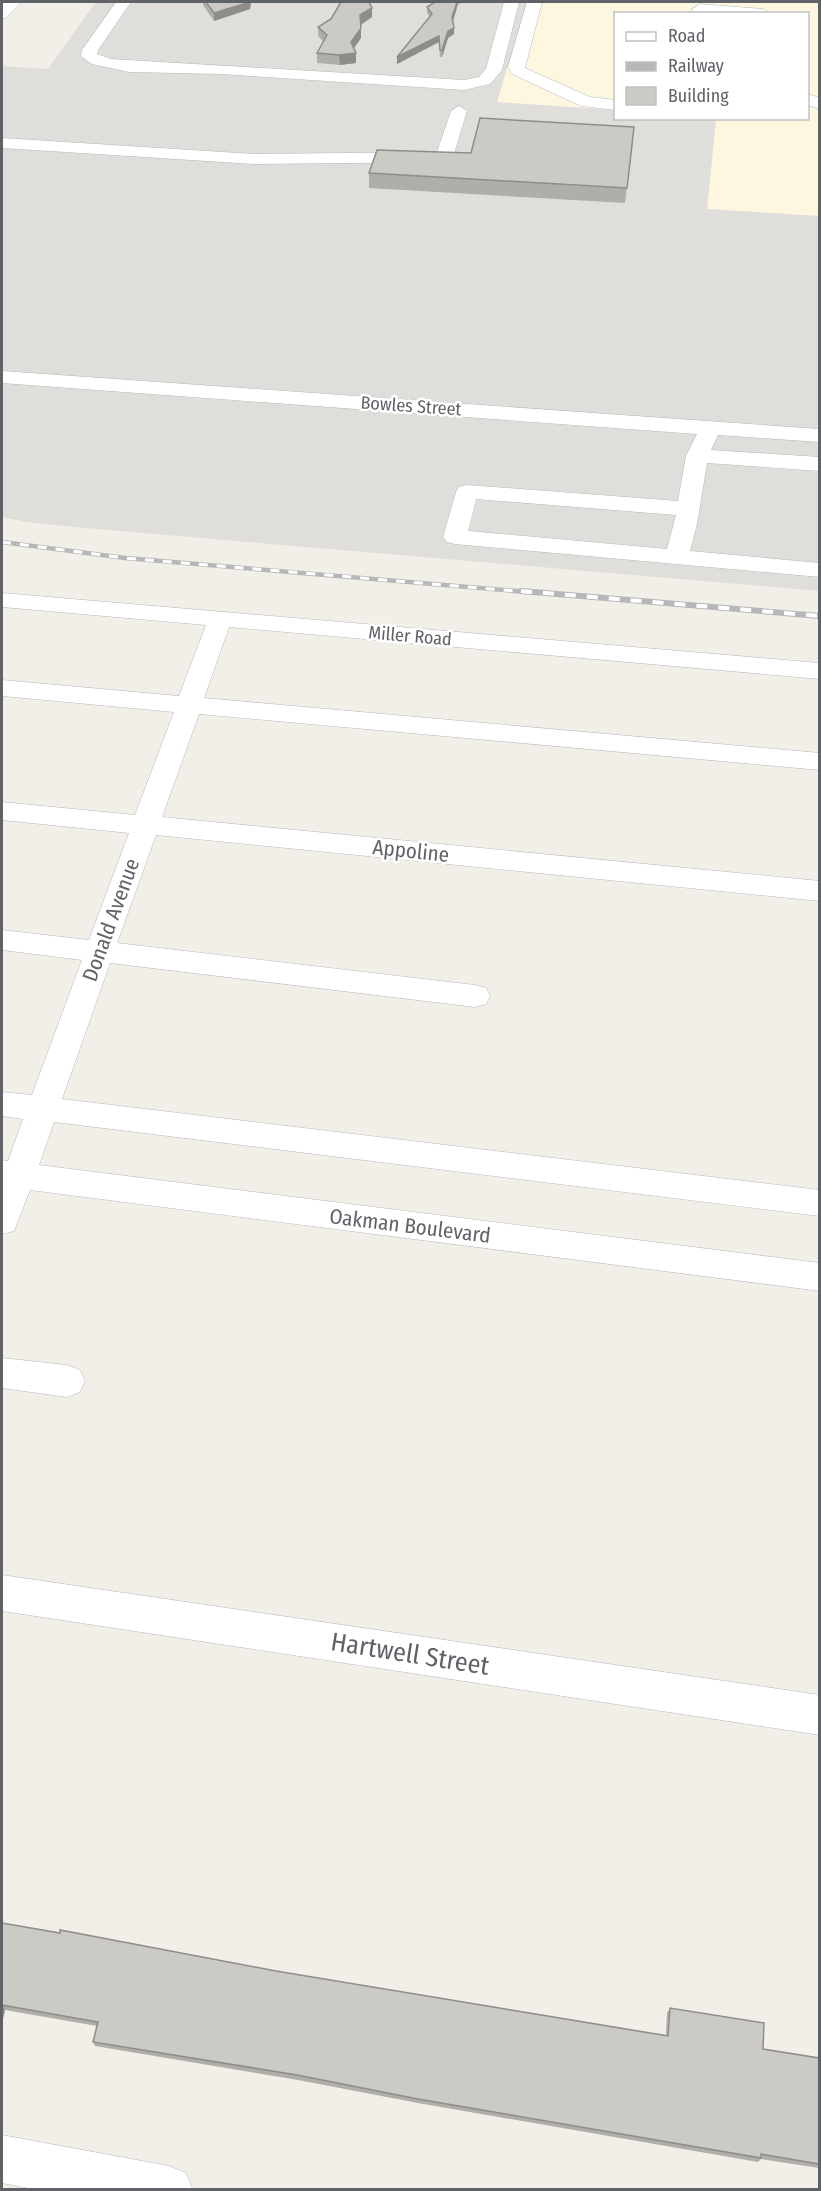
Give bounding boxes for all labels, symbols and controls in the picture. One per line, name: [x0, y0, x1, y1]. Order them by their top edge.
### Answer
legend: [614, 12, 809, 120]
text: Road: [668, 25, 705, 47]
text: Railway: [668, 55, 724, 77]
text: Building: [668, 85, 729, 107]
street label: Bowles Street: [360, 392, 462, 420]
street label: Miller Road: [367, 621, 453, 651]
street label: Appoline: [371, 834, 451, 868]
street label: Donald Avenue: [77, 855, 145, 985]
street label: Oakman Boulevard: [328, 1203, 492, 1249]
street label: Hartwell Street: [329, 1626, 492, 1682]

